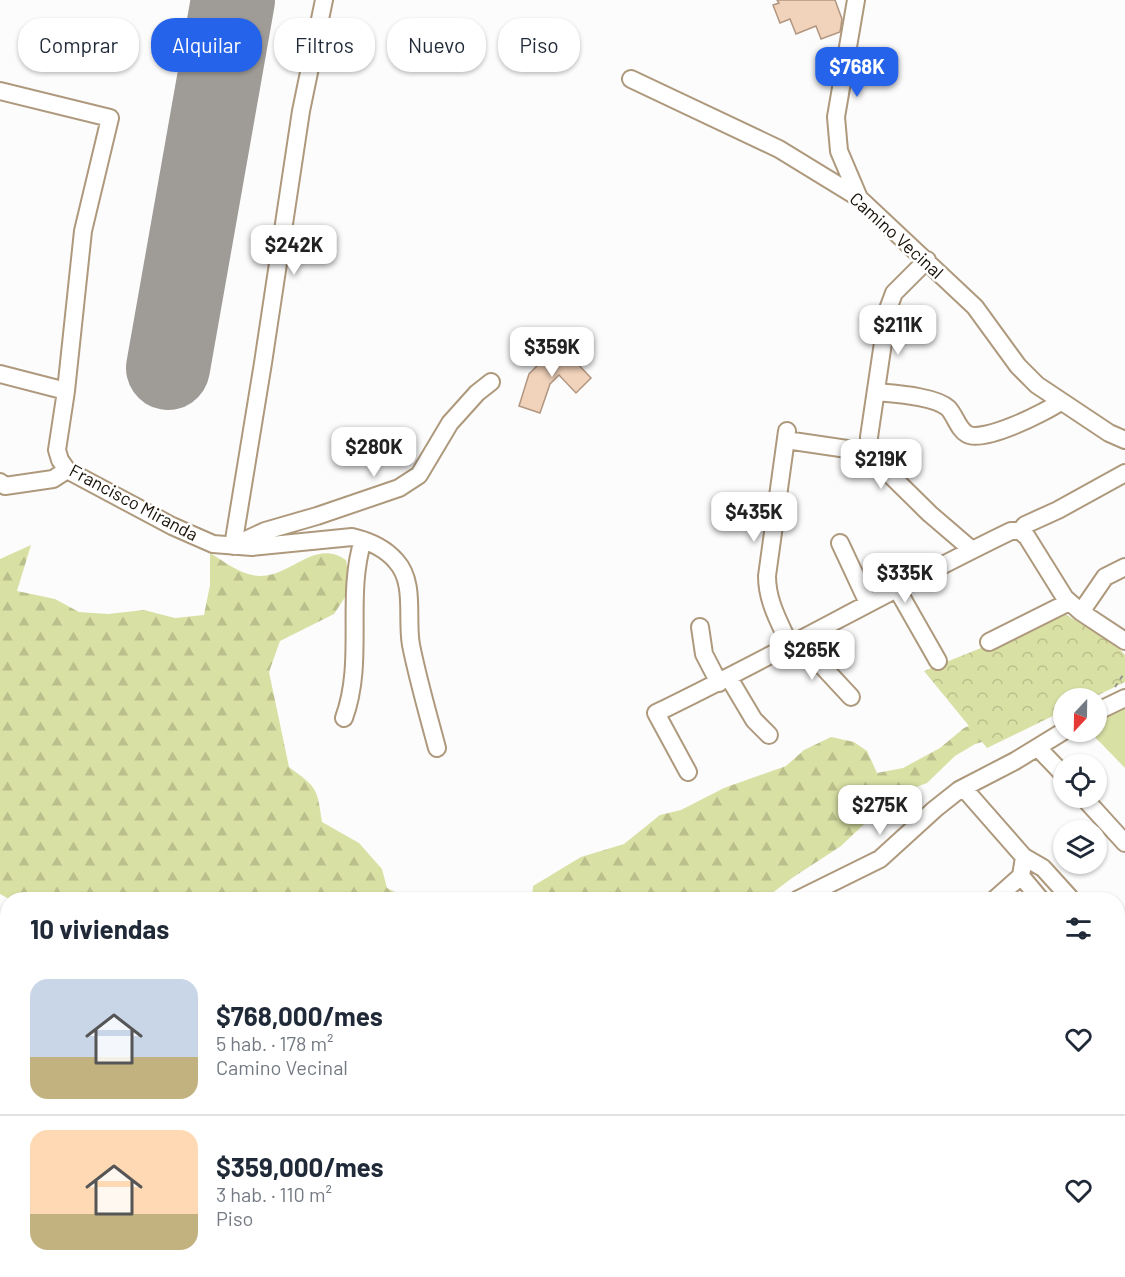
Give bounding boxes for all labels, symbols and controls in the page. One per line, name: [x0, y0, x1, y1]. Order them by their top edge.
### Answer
chip: Comprar: [18, 18, 139, 72]
chip: Alquilar: [151, 18, 262, 72]
chip: Filtros: [274, 18, 375, 72]
chip: Nuevo: [387, 18, 486, 72]
chip: Piso: [498, 18, 580, 72]
pin: $768K: [815, 47, 899, 98]
text: $768K: [829, 54, 885, 78]
street label: Camino Vecinal: [846, 187, 948, 283]
pin: $242K: [252, 225, 336, 276]
text: $242K: [265, 232, 323, 256]
pin: $211K: [856, 305, 940, 356]
text: $211K: [873, 312, 923, 336]
pin: $359K: [510, 327, 594, 378]
text: $359K: [524, 334, 580, 358]
pin: $280K: [332, 427, 416, 478]
text: $280K: [345, 434, 403, 458]
pin: $219K: [839, 439, 923, 490]
text: $219K: [855, 446, 907, 470]
street label: Francisco Miranda: [66, 459, 202, 545]
pin: $435K: [712, 492, 796, 543]
text: $435K: [725, 499, 783, 523]
pin: $335K: [863, 553, 947, 604]
text: $335K: [877, 560, 933, 584]
pin: $265K: [770, 630, 854, 681]
text: $265K: [784, 637, 840, 661]
north arrow: [1053, 688, 1107, 742]
map controls: [1053, 688, 1107, 874]
button: locate: [1053, 754, 1107, 808]
pin: $275K: [838, 785, 922, 836]
text: $275K: [852, 792, 908, 816]
button: layers: [1053, 820, 1107, 874]
icon: filters: [1062, 912, 1095, 945]
text: 10 viviendas: [30, 913, 169, 944]
text: $768,000/mes: [216, 1000, 383, 1031]
icon: home: [78, 1003, 150, 1075]
icon: heart: [1062, 1023, 1095, 1056]
text: 5 hab. · 178 m²: [216, 1031, 333, 1055]
text: Camino Vecinal: [216, 1055, 348, 1079]
text: $359,000/mes: [216, 1151, 384, 1182]
icon: home: [78, 1154, 150, 1226]
icon: heart: [1062, 1174, 1095, 1207]
text: 3 hab. · 110 m²: [216, 1182, 332, 1206]
text: Piso: [216, 1206, 253, 1230]

